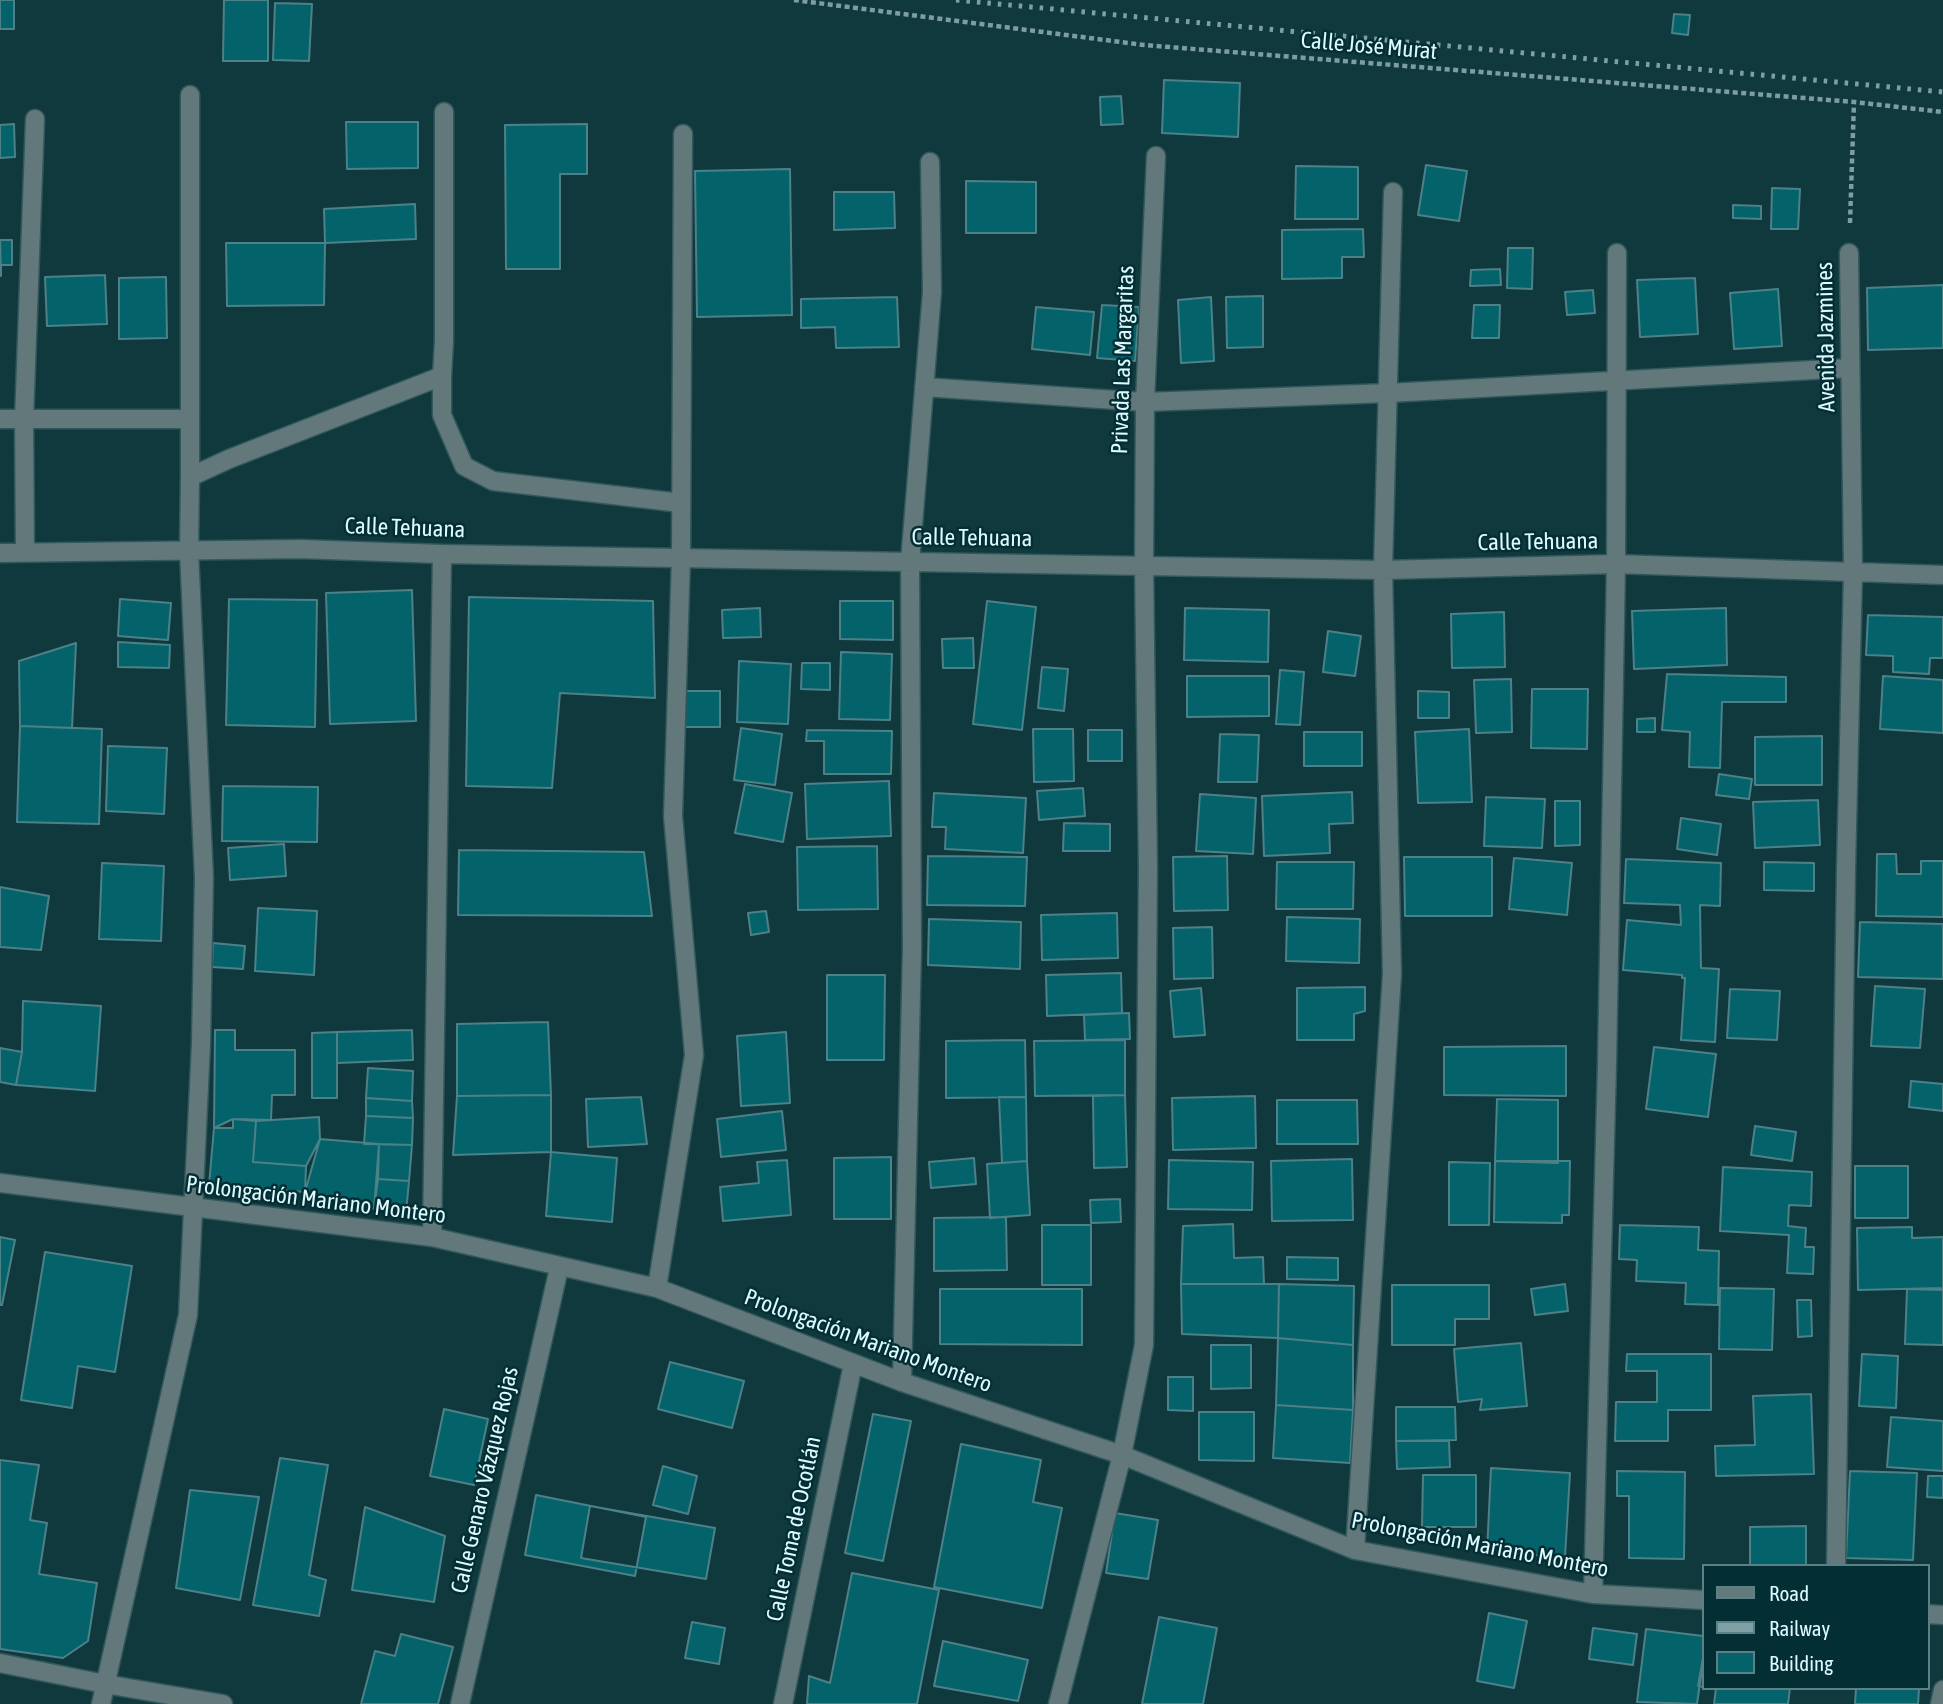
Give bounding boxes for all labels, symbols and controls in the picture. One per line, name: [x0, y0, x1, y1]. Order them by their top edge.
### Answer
street label: Calle José Murat: [1300, 26, 1438, 66]
street label: Avenida Jazmines: [1811, 262, 1841, 412]
street label: Privada Las Margaritas: [1106, 265, 1140, 455]
street label: Calle Tehuana: [344, 512, 466, 544]
street label: Calle Tehuana: [911, 523, 1033, 553]
street label: Calle Tehuana: [1477, 527, 1599, 557]
street label: Prolongación Mariano Montero: [185, 1170, 447, 1230]
street label: Prolongación Mariano Montero: [740, 1283, 996, 1399]
street label: Calle Genaro Vázquez Rojas: [446, 1364, 524, 1596]
street label: Calle Toma de Ocotlán: [761, 1434, 827, 1624]
street label: Prolongación Mariano Montero: [1349, 1507, 1611, 1583]
legend: [1702, 1564, 1929, 1690]
text: Road: [1769, 1581, 1809, 1605]
text: Railway: [1769, 1616, 1830, 1640]
text: Building: [1769, 1651, 1833, 1675]

